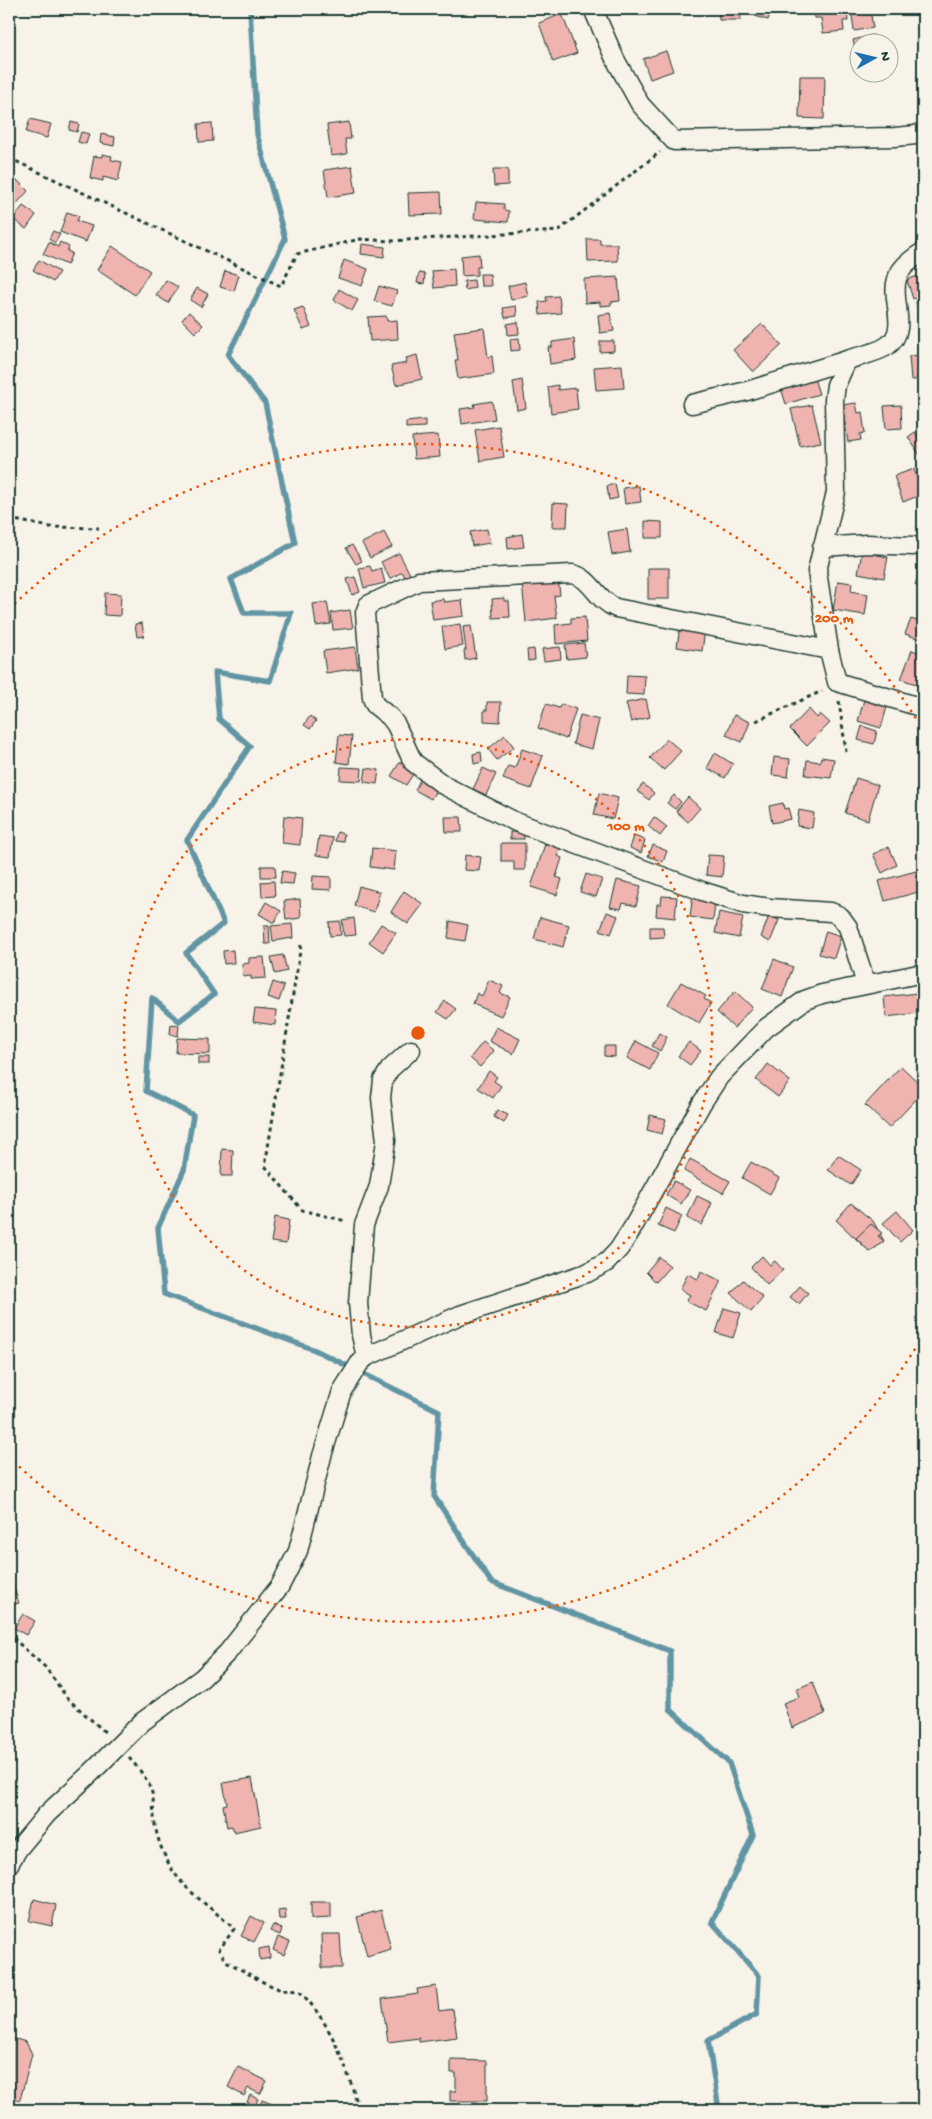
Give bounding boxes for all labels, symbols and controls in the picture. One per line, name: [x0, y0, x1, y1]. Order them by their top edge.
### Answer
north arrow: [850, 32, 900, 82]
text: N: [875, 51, 893, 62]
text: 200 m: [815, 610, 854, 628]
text: 100 m: [606, 818, 645, 836]
centre of rings: [409, 1024, 427, 1042]

